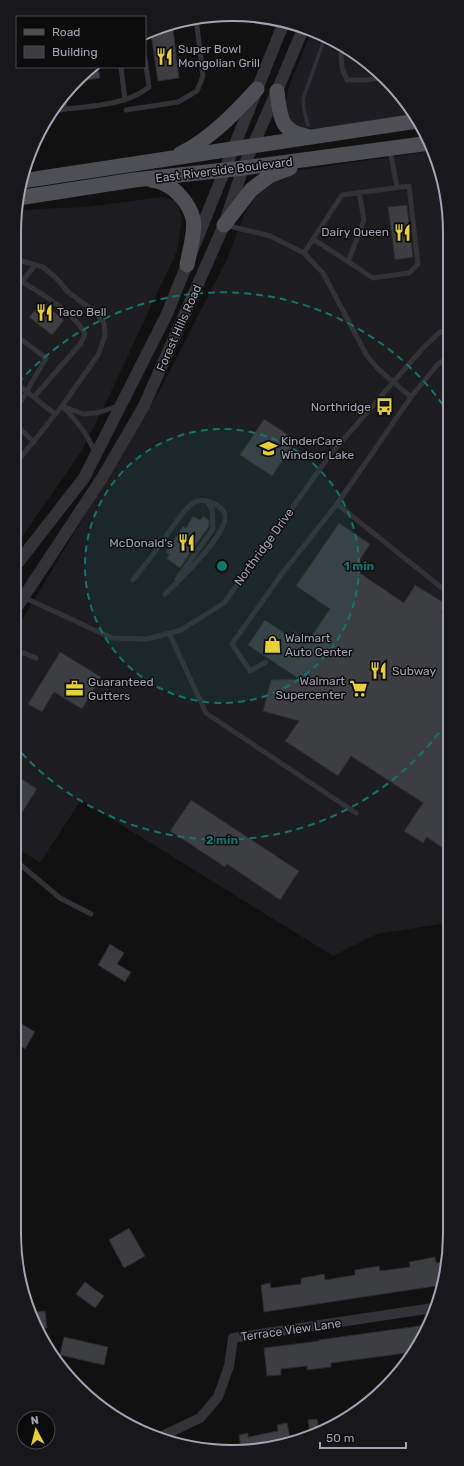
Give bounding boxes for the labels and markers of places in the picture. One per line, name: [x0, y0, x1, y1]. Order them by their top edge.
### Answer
place label: Super Bowl Mongolian Grill: [178, 42, 260, 70]
restaurant icon: Super Bowl Mongolian Grill: [155, 46, 175, 66]
restaurant icon: Dairy Queen: [392, 222, 412, 242]
place label: Dairy Queen: [321, 225, 389, 239]
restaurant icon: Taco Bell: [34, 302, 54, 322]
place label: Taco Bell: [57, 305, 107, 319]
bus stop icon: Northridge: [374, 397, 394, 417]
place label: Northridge: [311, 400, 371, 414]
place label: KinderCare Windsor Lake: [281, 434, 354, 462]
school or university icon: KinderCare Windsor Lake: [258, 438, 278, 458]
restaurant icon: McDonald's: [176, 533, 196, 553]
place label: McDonald's: [109, 536, 173, 550]
centre of rings: [215, 559, 229, 573]
place label: Walmart Auto Center: [285, 631, 353, 659]
shop icon: Walmart Auto Center: [262, 635, 282, 655]
restaurant icon: Subway: [369, 661, 389, 681]
place label: Subway: [392, 664, 437, 678]
place label: Walmart Supercenter: [275, 674, 345, 702]
place label: Guaranteed Gutters: [88, 675, 154, 703]
supermarket icon: Walmart Supercenter: [348, 678, 368, 698]
office icon: Guaranteed Gutters: [65, 679, 85, 699]

